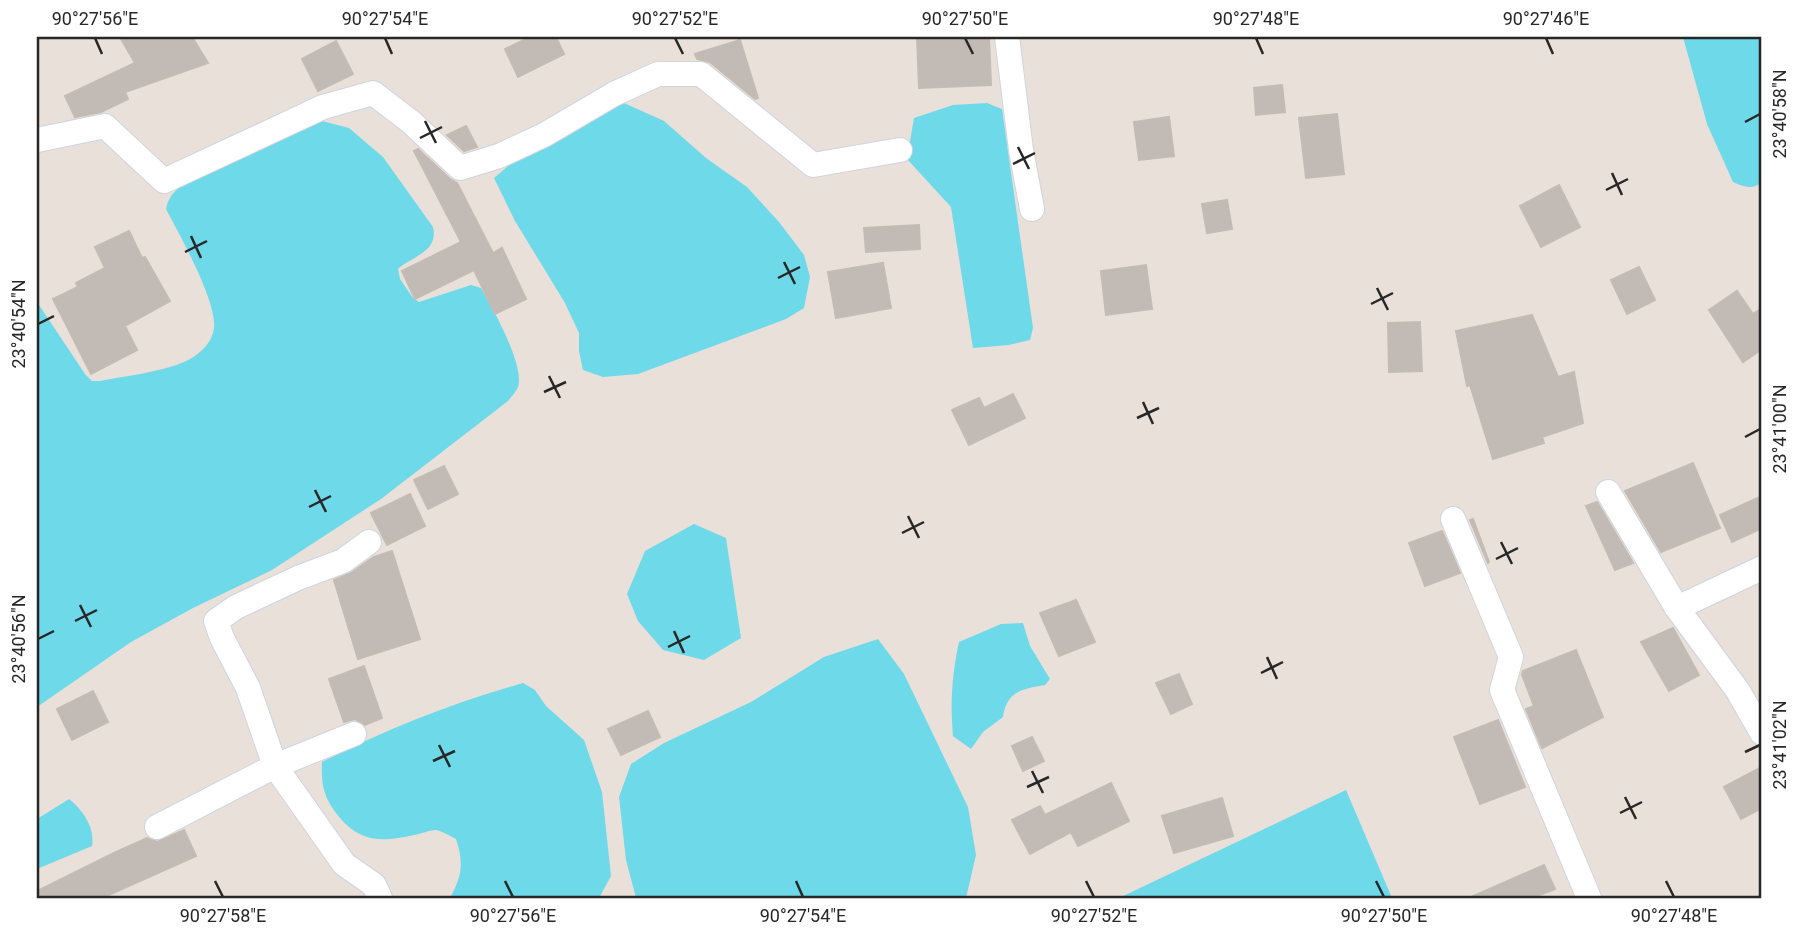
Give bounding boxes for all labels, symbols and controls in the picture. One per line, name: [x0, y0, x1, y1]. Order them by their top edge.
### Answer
text: 90°27'56"E: [52, 8, 138, 29]
text: 90°27'54"E: [342, 8, 428, 29]
text: 90°27'52"E: [632, 8, 718, 29]
text: 90°27'50"E: [922, 8, 1008, 29]
text: 90°27'48"E: [1213, 8, 1299, 29]
text: 90°27'46"E: [1503, 8, 1589, 29]
text: 23°40'58"N: [1769, 69, 1790, 159]
text: 23°40'54"N: [8, 279, 29, 369]
text: 23°41'00"N: [1769, 384, 1790, 474]
text: 23°40'56"N: [8, 594, 29, 684]
text: 23°41'02"N: [1769, 700, 1790, 790]
text: 90°27'58"E: [180, 905, 266, 926]
text: 90°27'56"E: [470, 905, 556, 926]
text: 90°27'54"E: [760, 905, 846, 926]
text: 90°27'52"E: [1051, 905, 1137, 926]
text: 90°27'50"E: [1341, 905, 1427, 926]
text: 90°27'48"E: [1631, 905, 1717, 926]

